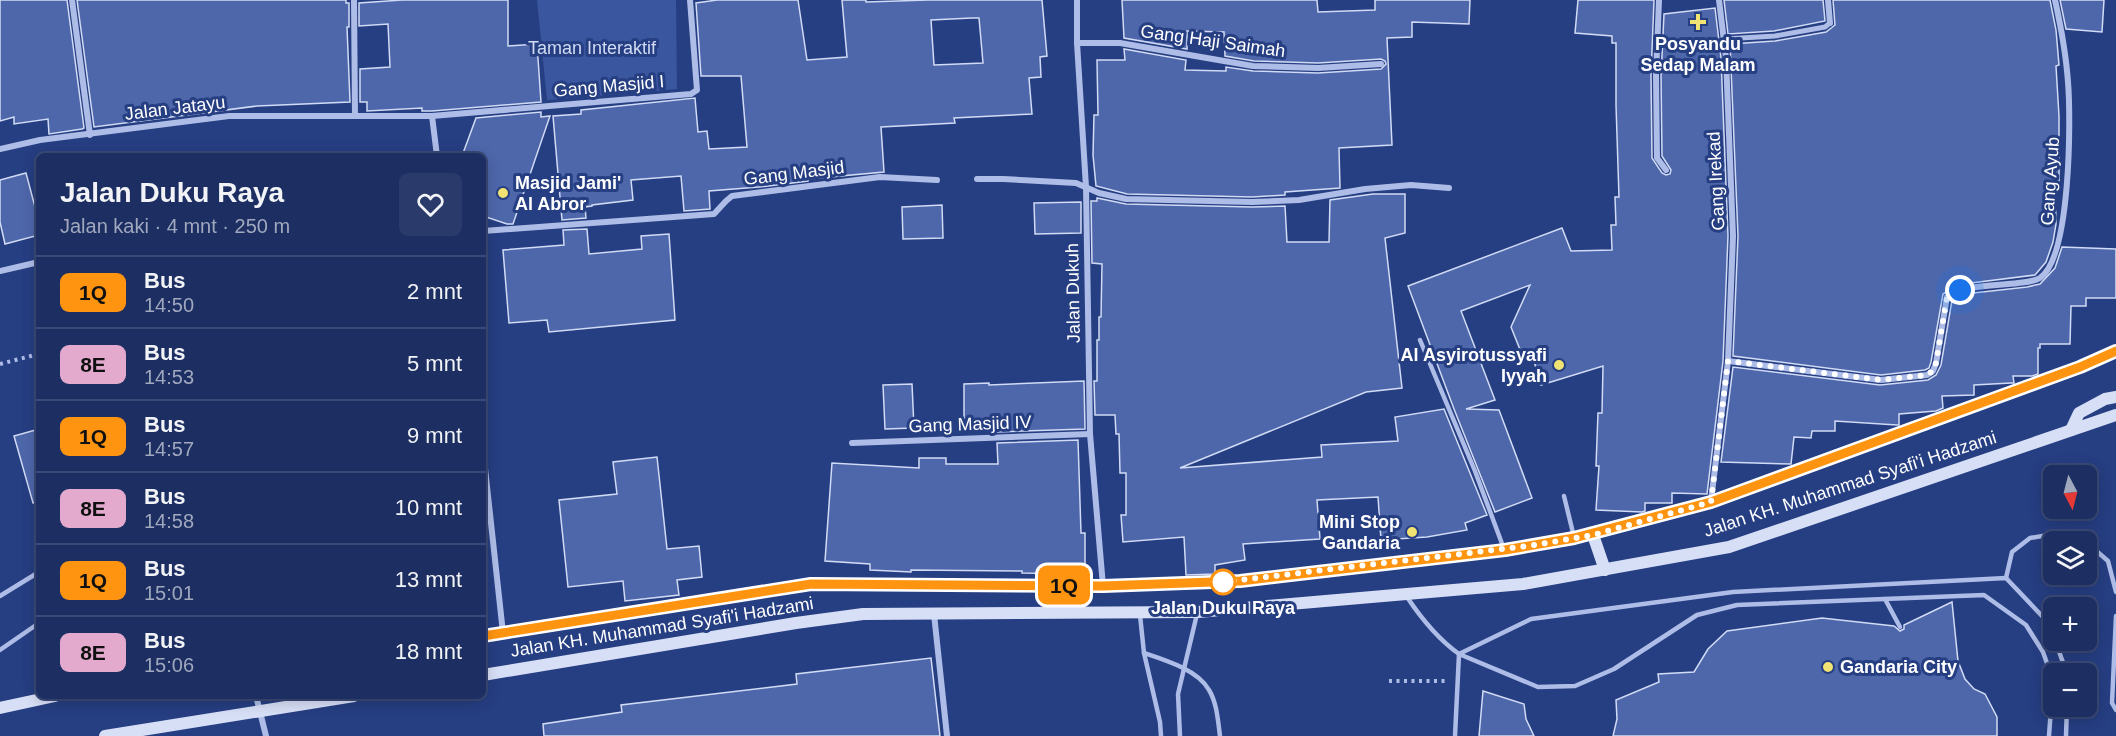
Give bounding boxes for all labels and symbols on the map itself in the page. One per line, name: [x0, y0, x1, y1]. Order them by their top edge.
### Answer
marker: Posyandu Sedap Malam: [1689, 13, 1707, 31]
street label: Gang Haji Saimah: [1139, 21, 1287, 61]
place label: Posyandu Sedap Malam: [1640, 34, 1756, 75]
park label: Taman Interaktif: [528, 38, 657, 58]
street label: Gang Masjid I: [553, 71, 665, 101]
street label: Jalan Jatayu: [124, 92, 226, 124]
street label: Gang Irekad: [1703, 131, 1729, 231]
street label: Gang Ayub: [2037, 136, 2063, 226]
street label: Gang Masjid: [743, 157, 845, 189]
place label: Masjid Jami' Al Abror: [515, 173, 621, 214]
marker: Masjid Jami' Al Abror: [496, 186, 510, 200]
street label: Jalan Dukuh: [1062, 243, 1084, 343]
your location: [1945, 275, 1975, 305]
place label: Al Asyirotussyafi Iyyah: [1401, 345, 1547, 386]
marker: Al Asyirotussyafi Iyyah: [1552, 358, 1566, 372]
street label: Gang Masjid IV: [908, 412, 1032, 436]
street label: Jalan KH. Muhammad Syafi'i Hadzami: [1701, 427, 1999, 541]
north arrow: [2043, 465, 2097, 519]
place label: Mini Stop Gandaria: [1319, 512, 1401, 553]
marker: Mini Stop Gandaria: [1405, 525, 1419, 539]
line badge: 1Q: [1037, 566, 1091, 604]
marker: Jalan Duku Raya: [1210, 569, 1236, 595]
street label: Jalan KH. Muhammad Syafi'i Hadzami: [509, 593, 815, 661]
place label: Jalan Duku Raya: [1151, 598, 1296, 618]
place label: Gandaria City: [1840, 657, 1957, 677]
marker: Gandaria City: [1821, 660, 1835, 674]

